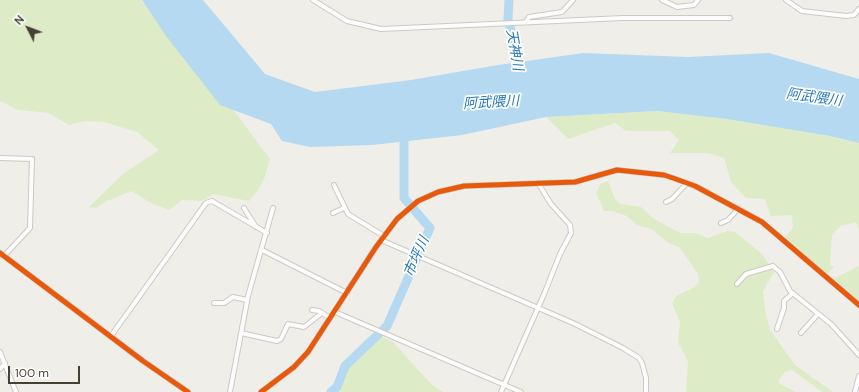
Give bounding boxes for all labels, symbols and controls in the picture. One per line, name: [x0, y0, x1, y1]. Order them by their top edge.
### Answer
north arrow: [8, 8, 48, 48]
text: N: [11, 12, 27, 28]
water label: 天神川: [502, 28, 526, 72]
water label: 阿武隈川: [785, 86, 843, 110]
water label: 阿武隈川: [463, 93, 519, 113]
water label: 市坪川: [401, 234, 433, 280]
scale bar: [10, 358, 82, 384]
text: 100 m: [15, 365, 49, 381]

